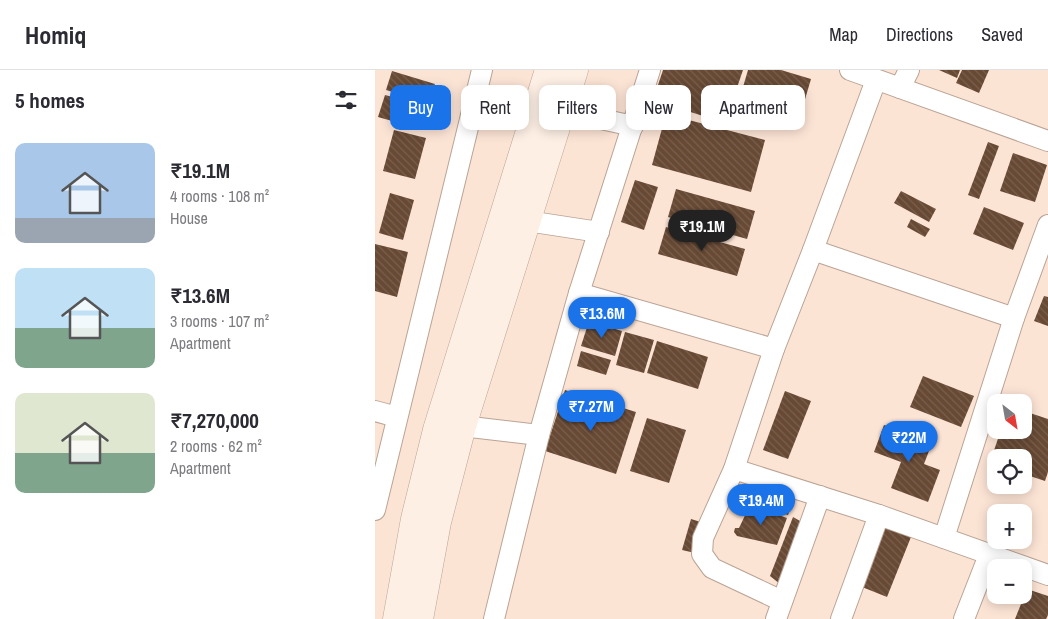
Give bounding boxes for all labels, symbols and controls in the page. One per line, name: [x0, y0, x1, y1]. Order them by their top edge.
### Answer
text: Homiq: [25, 19, 86, 51]
text: Map: [829, 22, 858, 47]
text: Directions: [886, 22, 953, 47]
text: Saved: [981, 22, 1023, 47]
chip: Buy: [390, 85, 451, 130]
chip: Rent: [461, 85, 529, 130]
chip: Filters: [539, 85, 616, 130]
chip: New: [626, 85, 691, 130]
chip: Apartment: [701, 85, 805, 130]
text: 5 homes: [15, 86, 85, 115]
icon: filters: [332, 86, 360, 114]
text: ₹19.1M: [170, 156, 230, 185]
icon: home: [55, 163, 115, 223]
text: 4 rooms · 108 m²: [170, 185, 269, 207]
text: House: [170, 207, 208, 229]
pin: ₹19.1M: [661, 210, 743, 252]
text: ₹19.1M: [679, 215, 725, 237]
text: ₹13.6M: [170, 281, 230, 310]
icon: home: [55, 288, 115, 348]
pin: ₹13.6M: [561, 296, 643, 339]
text: ₹13.6M: [579, 302, 625, 324]
text: 3 rooms · 107 m²: [170, 310, 269, 332]
text: Apartment: [170, 332, 231, 354]
pin: ₹7.27M: [550, 390, 632, 432]
north arrow: [987, 394, 1033, 439]
map controls: [987, 394, 1032, 604]
text: ₹7.27M: [568, 395, 614, 417]
text: ₹7,270,000: [170, 406, 259, 435]
icon: home: [55, 413, 115, 473]
pin: ₹22M: [879, 420, 939, 463]
text: ₹22M: [892, 426, 926, 448]
text: 2 rooms · 62 m²: [170, 435, 262, 457]
button: locate: [987, 449, 1032, 494]
text: Apartment: [170, 457, 231, 479]
pin: ₹19.4M: [720, 484, 802, 526]
text: ₹19.4M: [738, 489, 784, 511]
button: +: [987, 504, 1032, 549]
button: −: [987, 559, 1032, 604]

